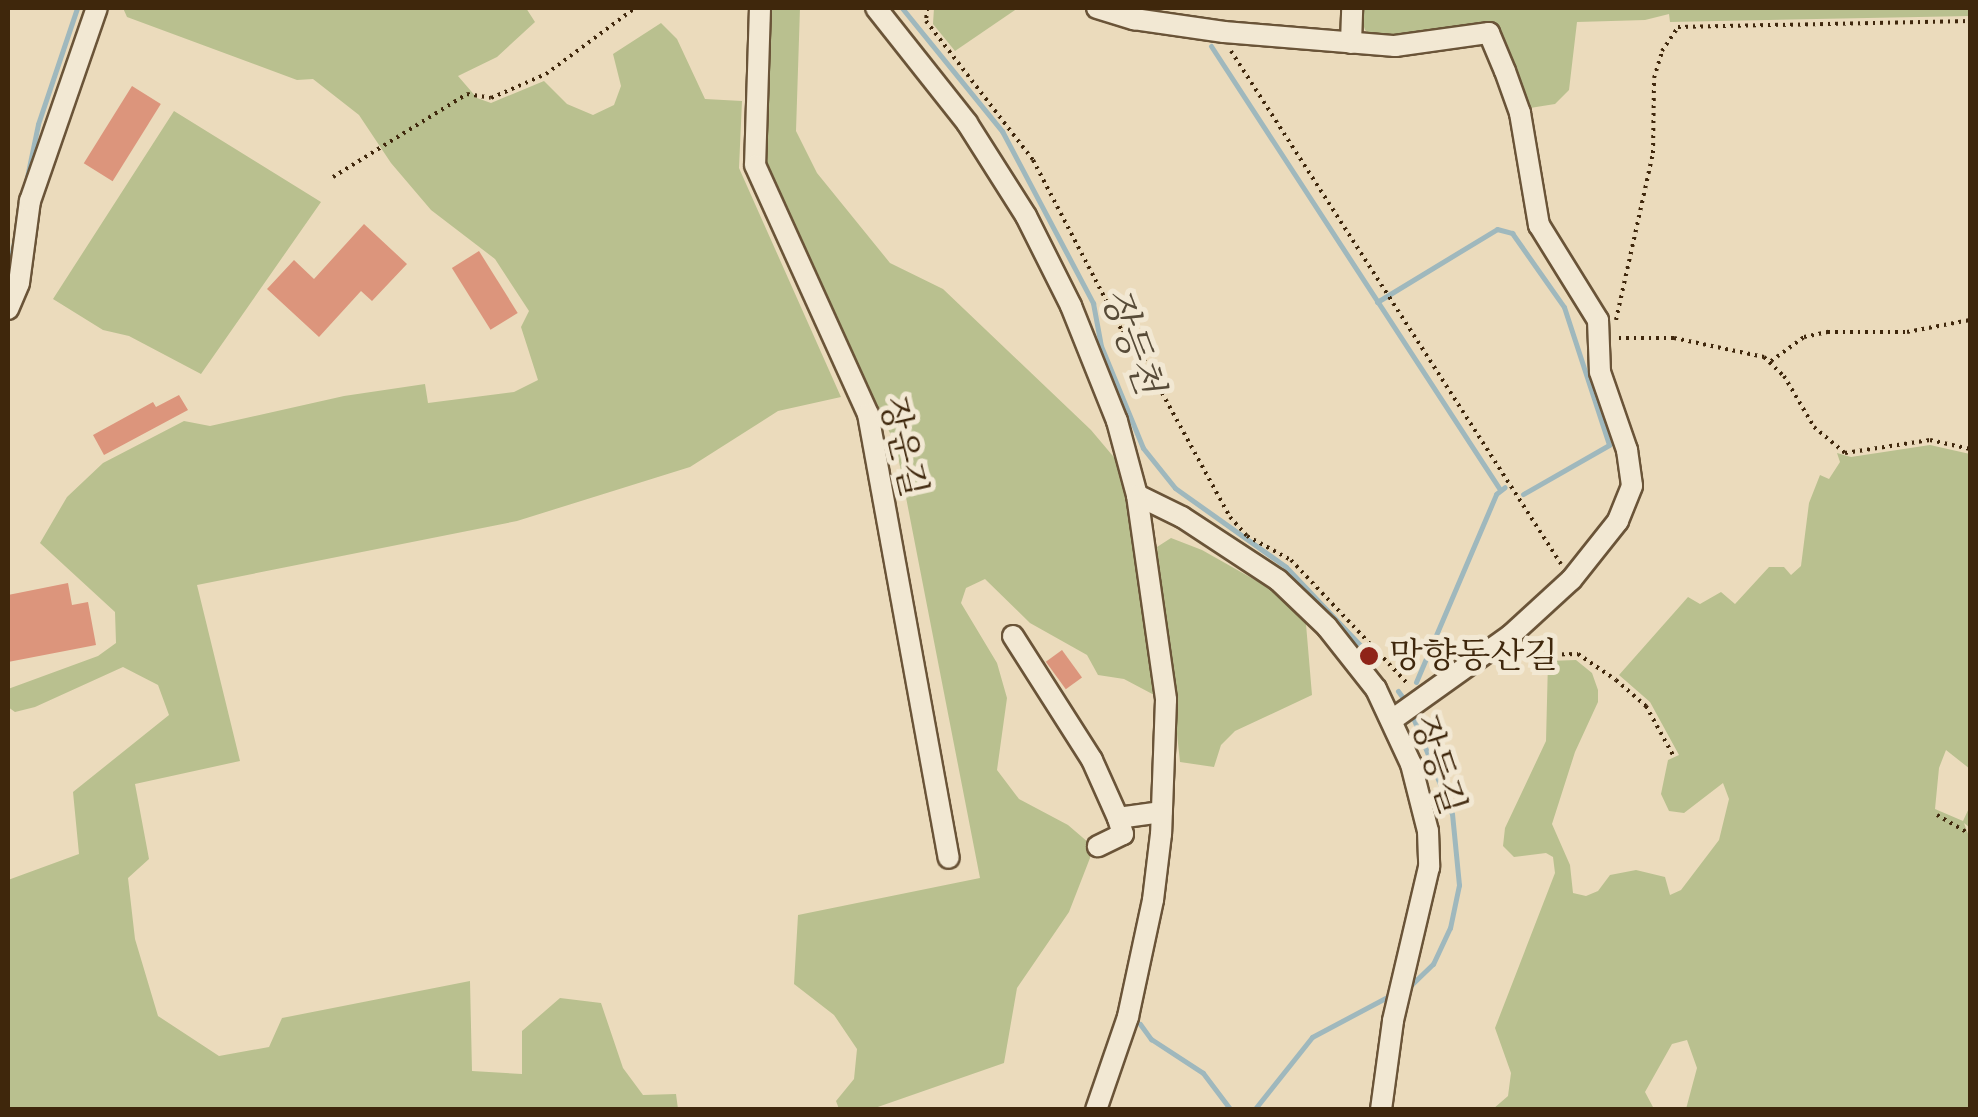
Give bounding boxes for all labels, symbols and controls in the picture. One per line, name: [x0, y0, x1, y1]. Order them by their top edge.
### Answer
water label: 장등천: [1092, 281, 1172, 401]
street label: 장운길: [871, 393, 935, 501]
place label: 망향동산길: [1389, 635, 1558, 677]
marker: 망향동산길: [1358, 645, 1380, 667]
street label: 장등길: [1402, 710, 1474, 820]

